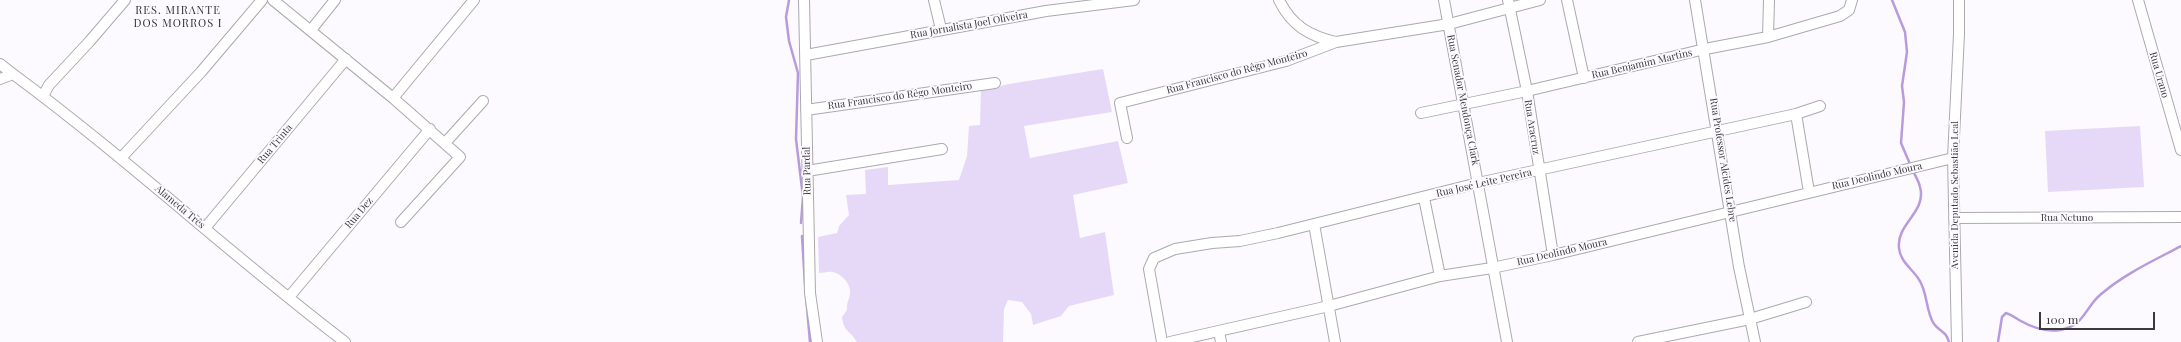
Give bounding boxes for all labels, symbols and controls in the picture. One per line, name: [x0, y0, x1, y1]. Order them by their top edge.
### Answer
district label: RES. MIRANTE DOS MORROS I: [133, 4, 223, 30]
street label: Rua Jornalista Joel Oliveira: [909, 9, 1029, 41]
street label: Rua Senador Mendonça Clark: [1444, 34, 1482, 166]
street label: Rua Francisco do Rêgo Monteiro: [1165, 47, 1309, 97]
street label: Rua Benjamim Martins: [1591, 47, 1693, 81]
street label: Rua Urano: [2147, 51, 2171, 99]
street label: Rua Francisco do Rêgo Monteiro: [827, 80, 973, 112]
street label: Rua Professor Alcides Lebre: [1707, 97, 1739, 223]
street label: Rua Aracruz: [1522, 99, 1542, 155]
street label: Avenida Deputado Sebastião Leal: [1949, 121, 1961, 269]
street label: Rua Trinta: [255, 122, 295, 166]
street label: Rua Pardal: [801, 147, 813, 195]
street label: Rua Deolindo Moura: [1831, 160, 1923, 192]
street label: Rua José Leite Pereira: [1435, 166, 1533, 200]
street label: Alameda Três: [153, 183, 207, 231]
street label: Rua Dez: [343, 195, 375, 231]
street label: Rua Netuno: [2041, 212, 2093, 224]
street label: Rua Deolindo Moura: [1516, 236, 1608, 268]
scale bar: [2041, 304, 2157, 330]
text: 100 m: [2046, 311, 2078, 327]

